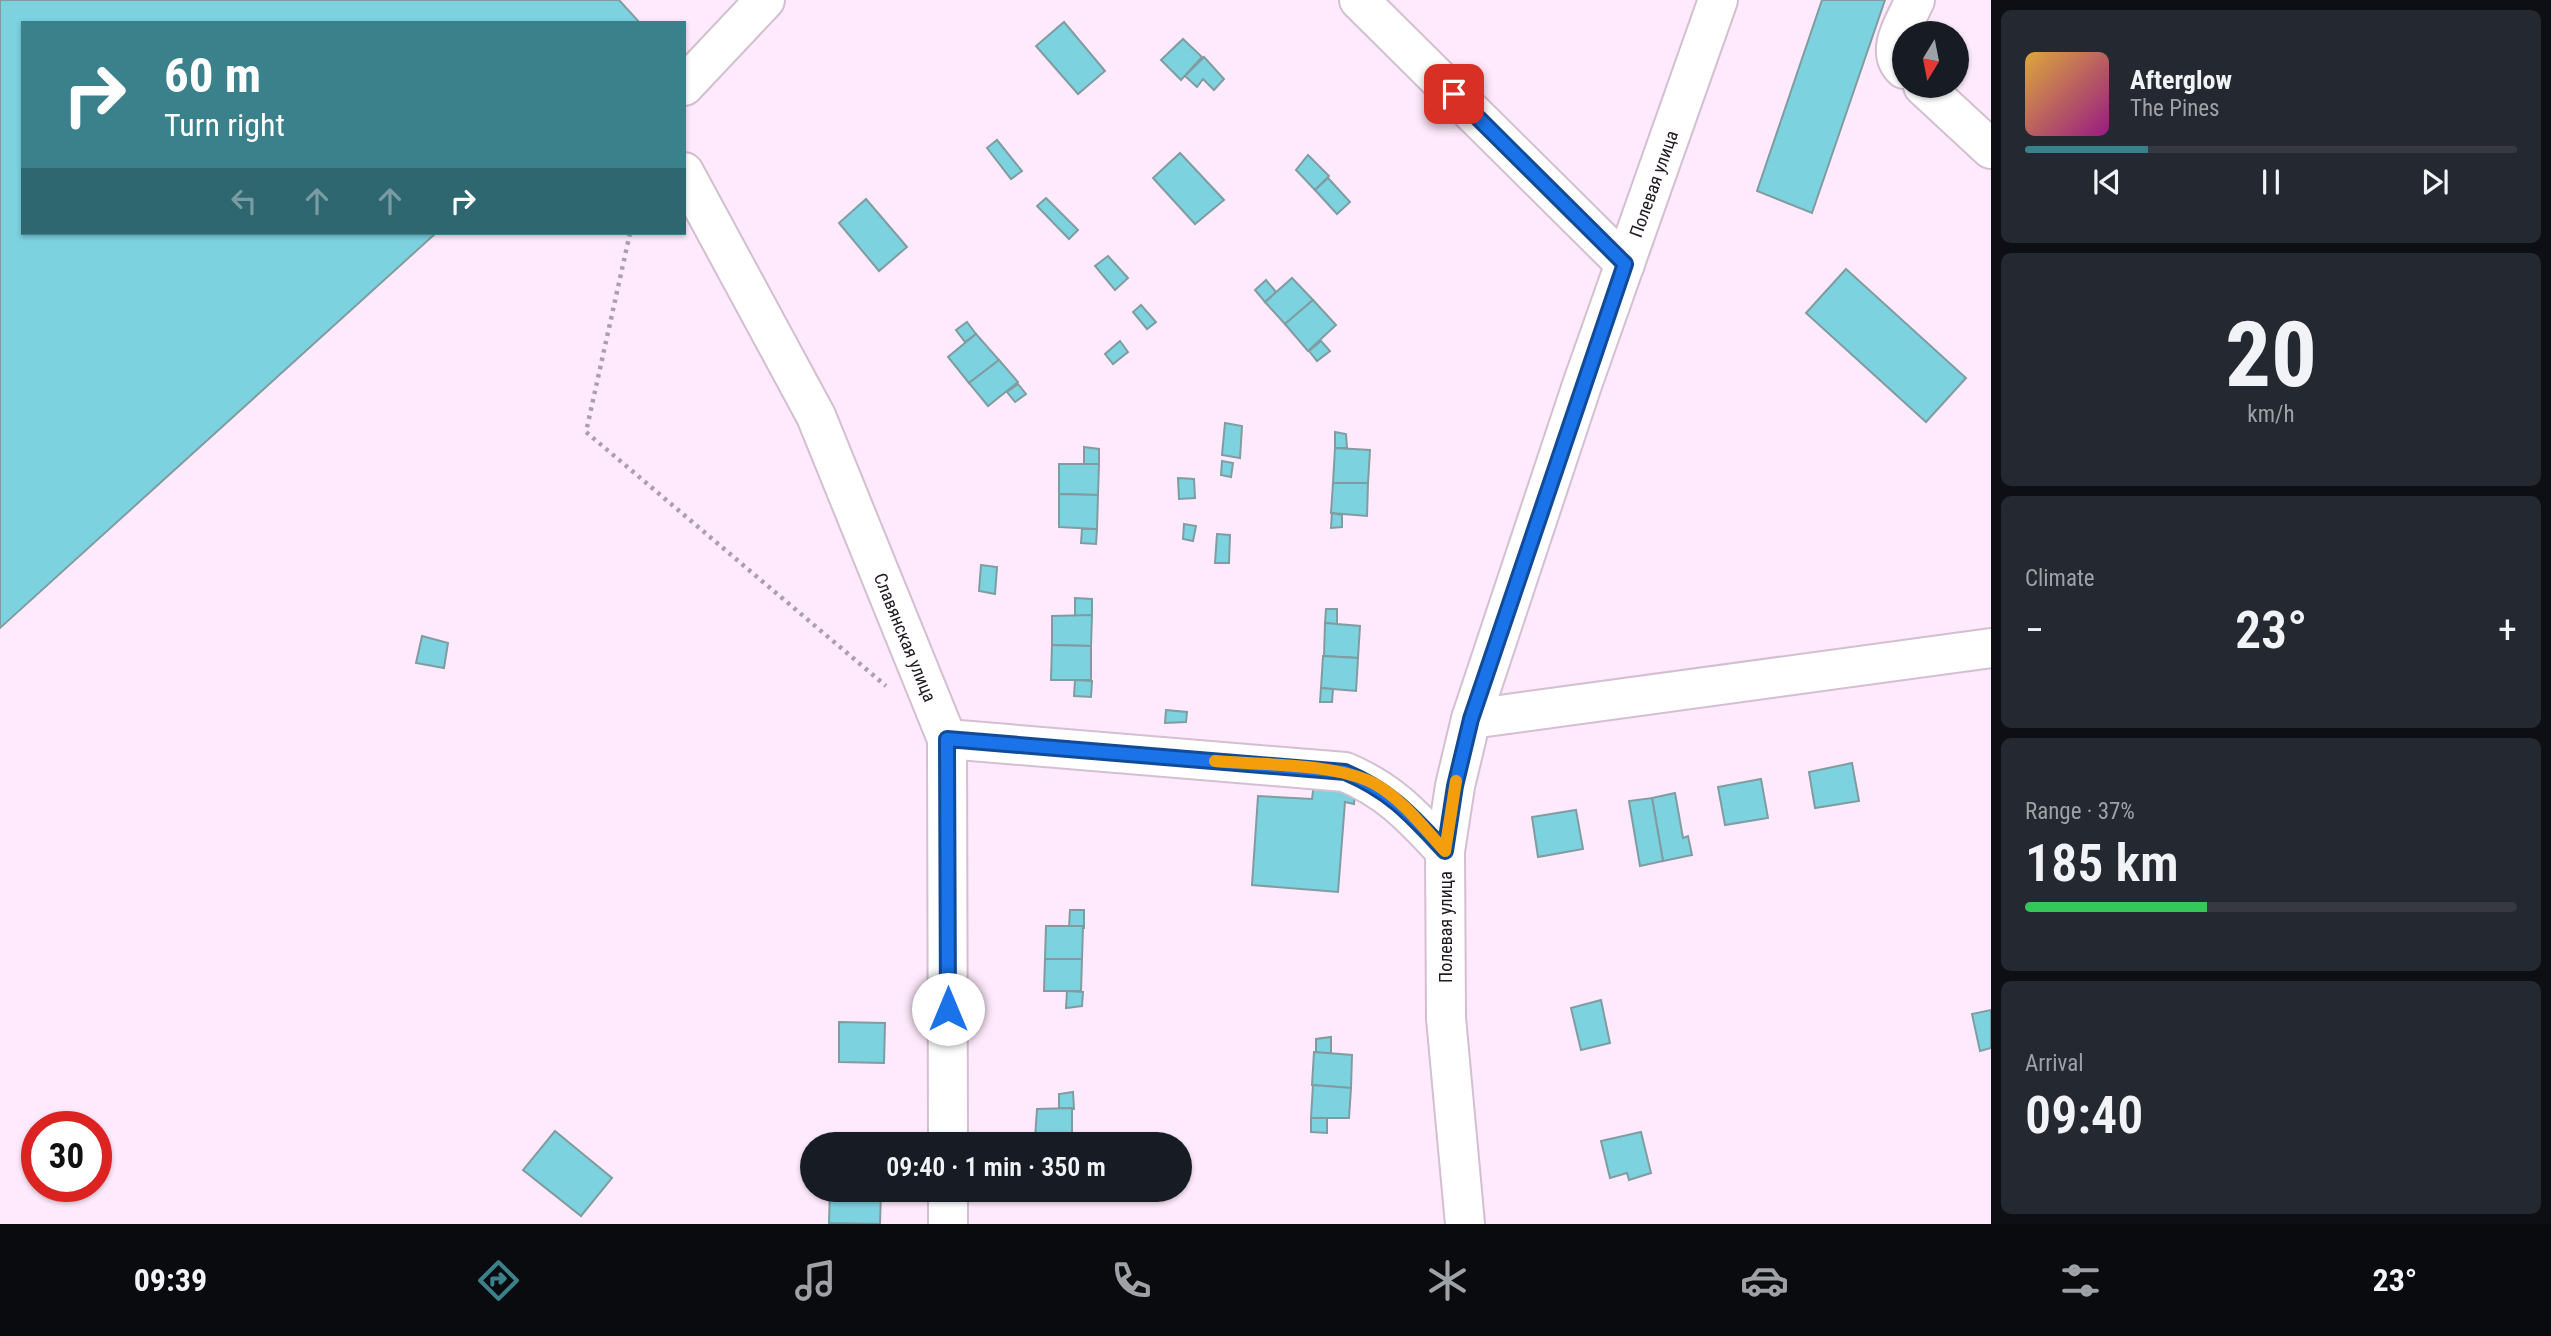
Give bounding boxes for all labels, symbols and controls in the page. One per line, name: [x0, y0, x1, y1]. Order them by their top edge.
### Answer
north arrow: [1892, 21, 1969, 98]
map controls: [1892, 21, 1969, 98]
text: 60 m: [164, 47, 261, 104]
icon: right: [49, 49, 140, 140]
pin: [1424, 64, 1484, 124]
text: Afterglow: [2130, 65, 2232, 95]
icon: arrive: [1435, 75, 1473, 113]
text: The Pines: [2130, 95, 2220, 122]
text: Turn right: [164, 106, 285, 144]
street label: Полевая улица: [1625, 127, 1682, 240]
icon: previous: [2088, 163, 2126, 201]
icon: pause: [2252, 163, 2290, 201]
icon: next: [2416, 163, 2454, 201]
icon: left: [225, 182, 263, 220]
icon: ahead: [298, 182, 336, 220]
icon: ahead: [371, 182, 409, 220]
icon: right: [444, 182, 482, 220]
text: 20: [2225, 302, 2317, 408]
text: km/h: [2247, 401, 2295, 428]
text: Climate: [2025, 565, 2095, 592]
street label: Славянская улица: [870, 570, 941, 705]
text: 23°: [2235, 600, 2307, 661]
text: −: [2025, 608, 2044, 652]
text: +: [2498, 608, 2517, 652]
text: Range · 37%: [2025, 798, 2135, 825]
text: 185 km: [2025, 833, 2179, 894]
street label: Полевая улица: [1435, 871, 1456, 983]
position arrow: [911, 972, 985, 1046]
text: Arrival: [2025, 1050, 2084, 1077]
text: 09:40: [2025, 1085, 2143, 1146]
speed limit sign: 30: [21, 1111, 112, 1202]
text: 09:40 · 1 min · 350 m: [886, 1152, 1106, 1182]
icon: directions: [474, 1256, 523, 1305]
icon: music: [791, 1256, 840, 1305]
icon: phone: [1107, 1256, 1156, 1305]
icon: climate: [1423, 1256, 1472, 1305]
icon: car: [1740, 1256, 1789, 1305]
icon: filters: [2056, 1256, 2105, 1305]
text: 09:39: [134, 1261, 207, 1299]
text: 23°: [2373, 1261, 2417, 1299]

